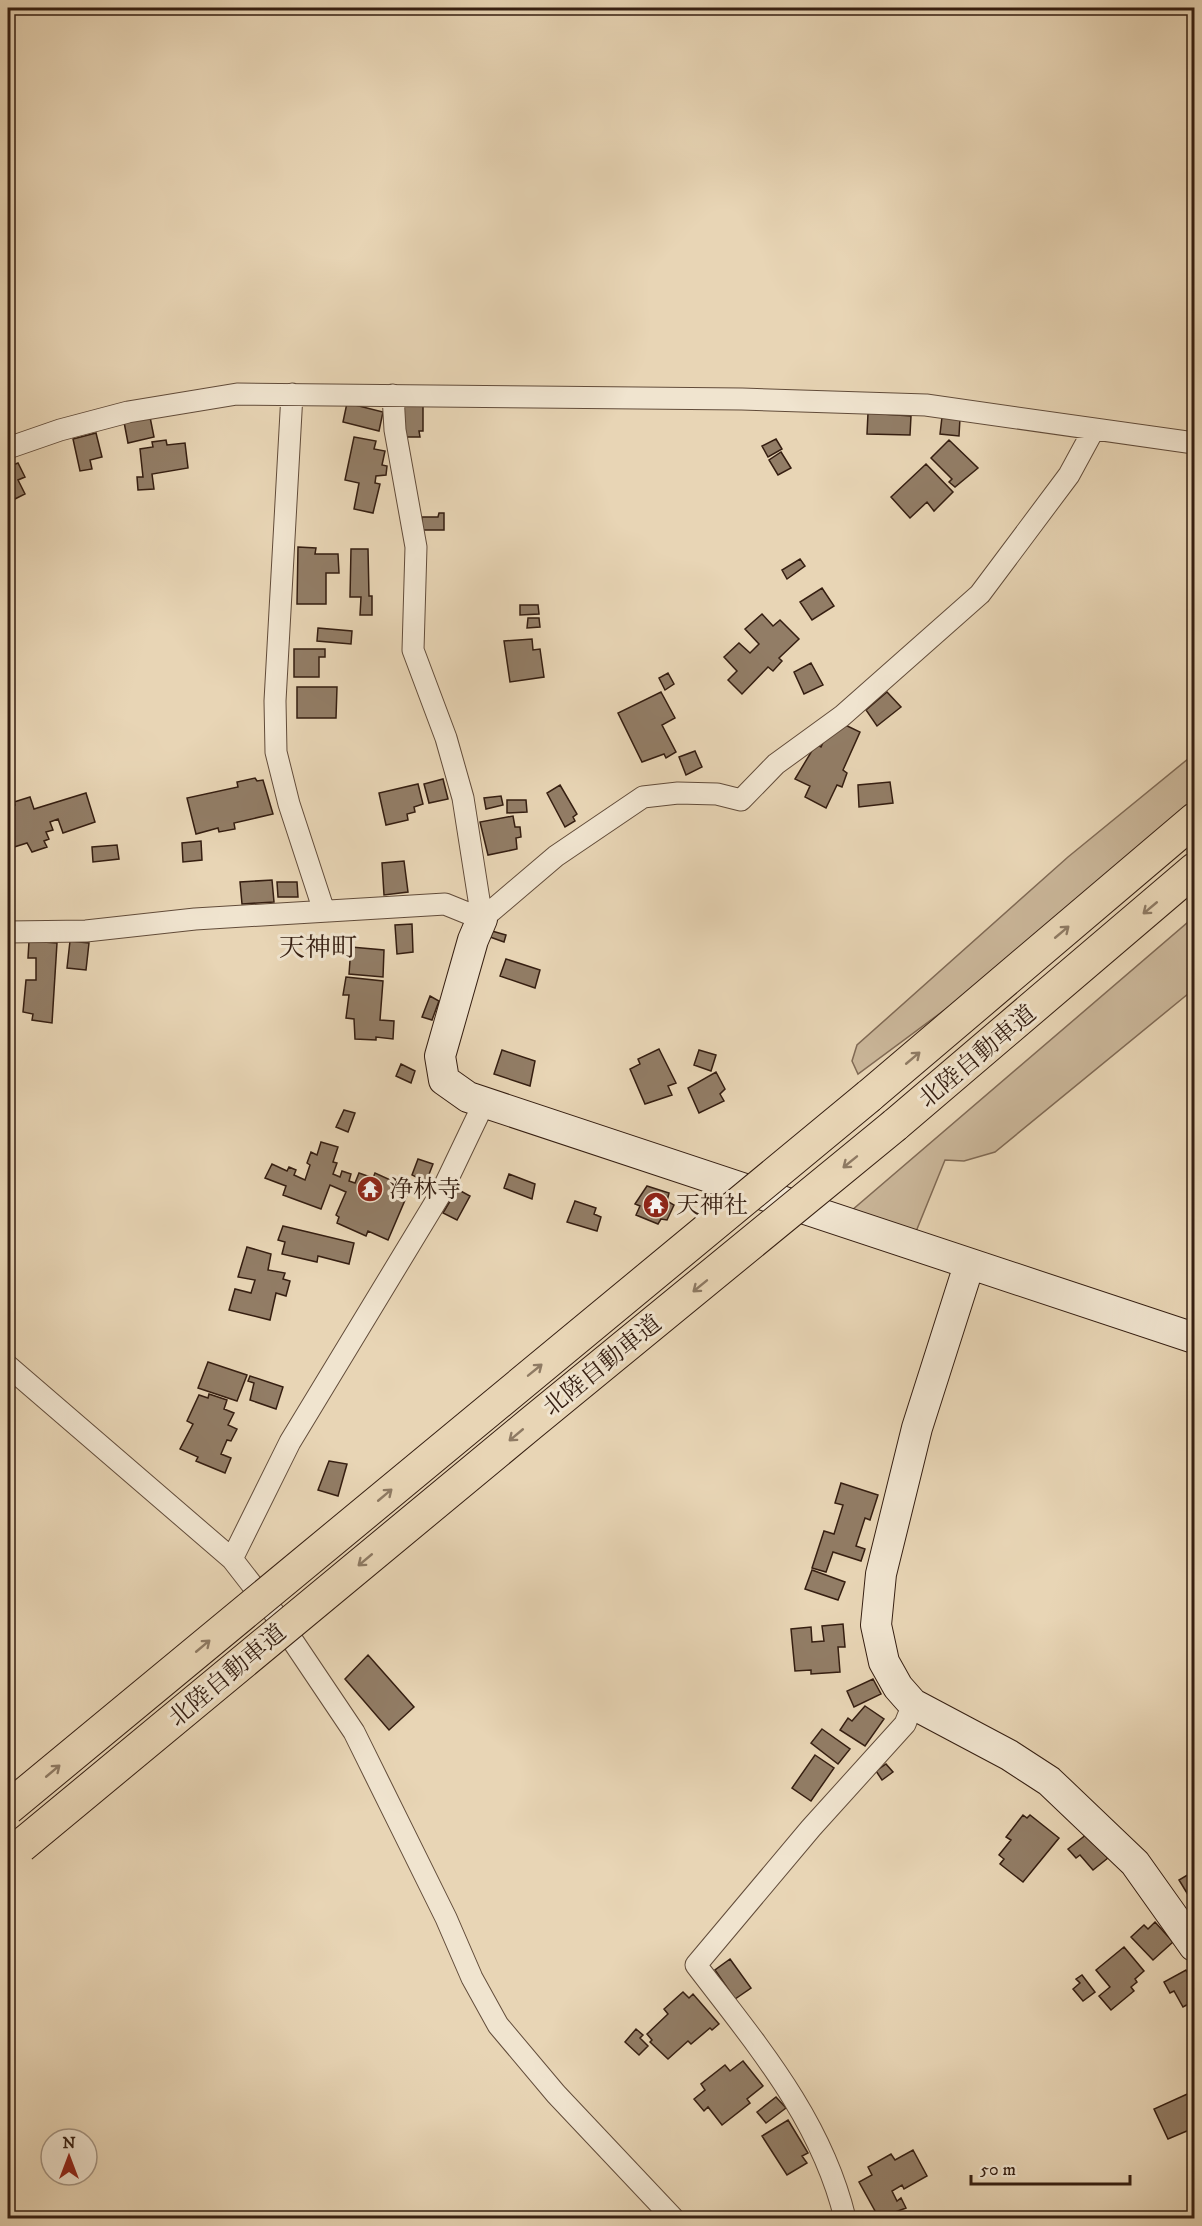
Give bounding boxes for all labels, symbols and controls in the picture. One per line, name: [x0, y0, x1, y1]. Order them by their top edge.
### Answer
one-way arrow: [1143, 901, 1158, 915]
one-way arrow: [1054, 925, 1069, 939]
district label: 天神町: [279, 932, 357, 965]
street label: 北陸自動車道: [913, 999, 1042, 1115]
one-way arrow: [905, 1051, 920, 1065]
one-way arrow: [843, 1155, 858, 1169]
temple icon: 浄林寺: [355, 1174, 385, 1204]
place label: 浄林寺: [389, 1175, 461, 1205]
temple icon: 天神社: [641, 1190, 671, 1220]
place label: 天神社: [676, 1191, 748, 1221]
one-way arrow: [692, 1279, 708, 1292]
street label: 北陸自動車道: [537, 1309, 668, 1423]
one-way arrow: [527, 1363, 542, 1377]
one-way arrow: [508, 1429, 524, 1442]
one-way arrow: [377, 1488, 392, 1502]
one-way arrow: [357, 1553, 373, 1566]
street label: 北陸自動車道: [163, 1618, 292, 1734]
one-way arrow: [195, 1640, 211, 1653]
one-way arrow: [44, 1764, 60, 1777]
north arrow: [39, 2127, 99, 2187]
text: N: [62, 2133, 76, 2153]
scale bar: [971, 2148, 1130, 2186]
text: 50 m: [980, 2159, 1016, 2181]

